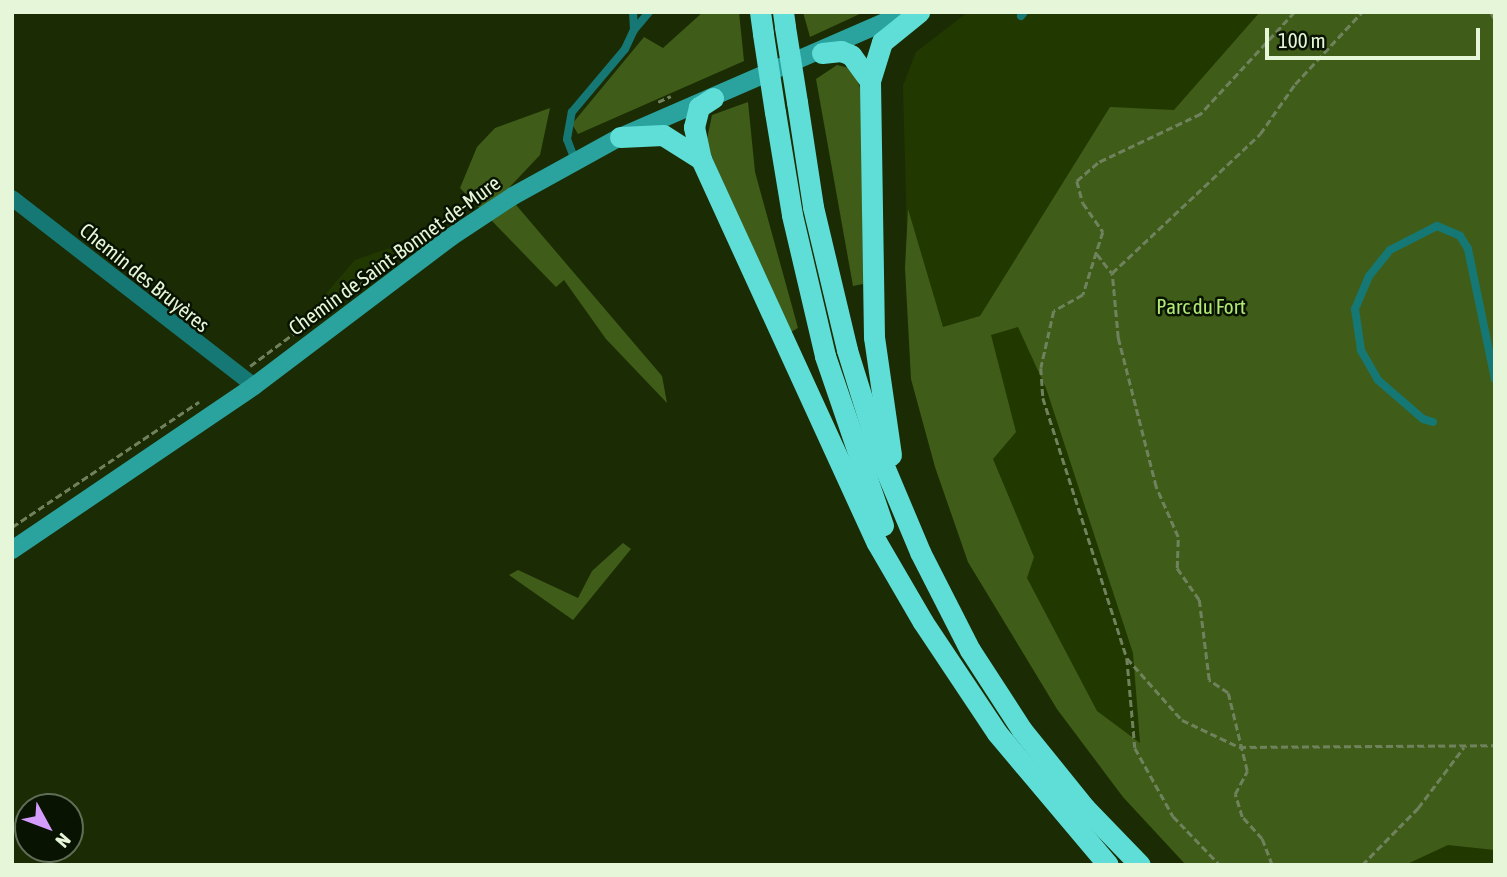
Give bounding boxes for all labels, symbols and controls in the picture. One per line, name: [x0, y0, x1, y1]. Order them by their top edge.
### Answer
scale bar: [1269, 14, 1484, 58]
text: 100 m: [1278, 28, 1326, 52]
street label: Chemin de Saint-Bonnet-de-Mure: [283, 170, 505, 340]
street label: Chemin des Bruyères: [75, 217, 215, 337]
park label: Parc du Fort: [1156, 293, 1246, 319]
north arrow: [14, 793, 84, 863]
text: N: [51, 829, 75, 852]

